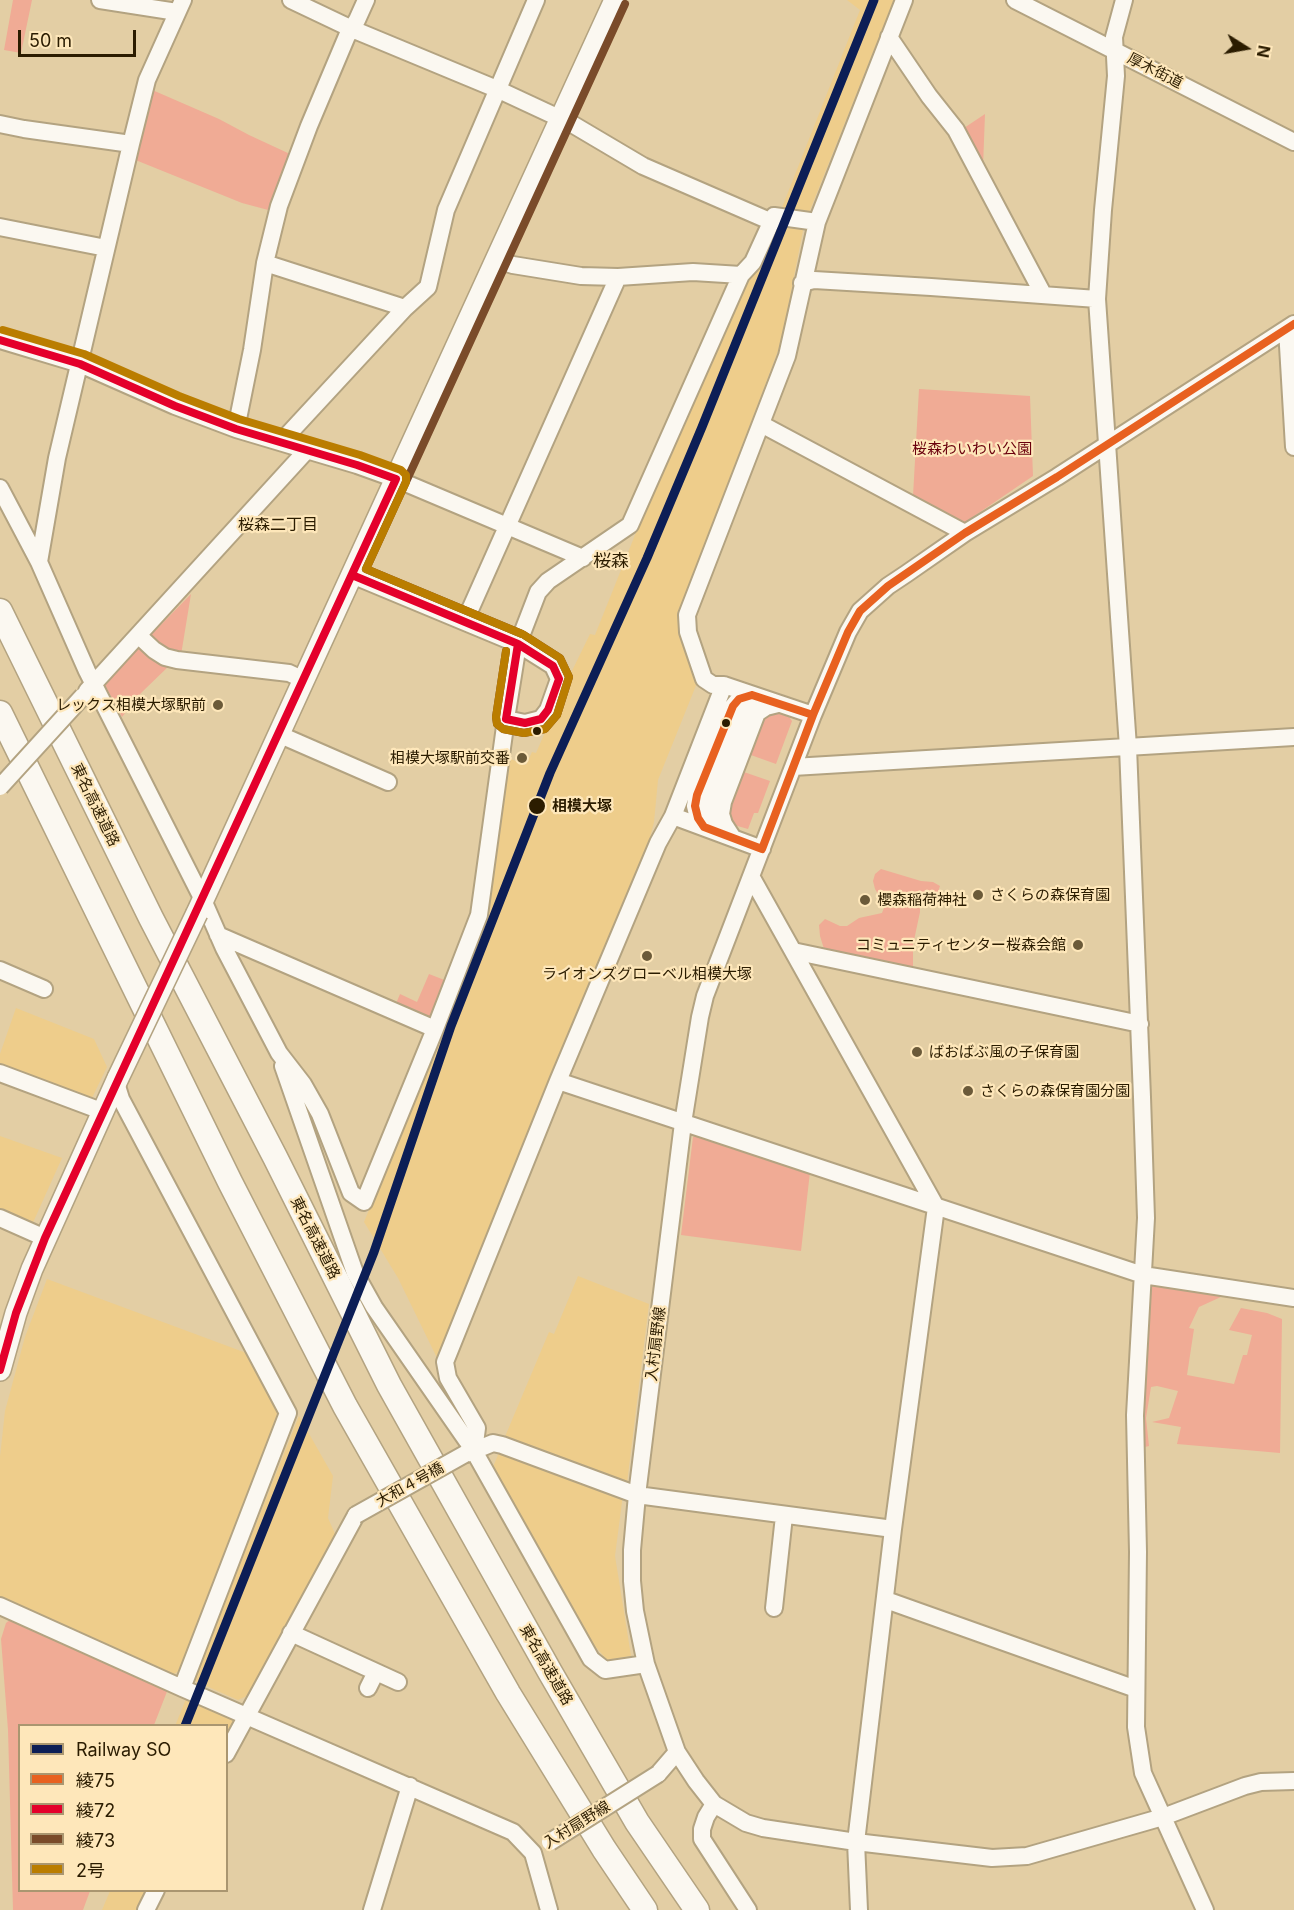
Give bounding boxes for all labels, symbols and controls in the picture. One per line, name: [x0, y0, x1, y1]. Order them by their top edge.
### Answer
scale bar: [21, 18, 140, 56]
north arrow: [1216, 18, 1276, 78]
text: 50 m: [29, 30, 72, 51]
text: N: [1253, 44, 1275, 59]
street label: 厚木街道: [1124, 49, 1186, 93]
park label: 桜森わいわい公園: [912, 440, 1032, 458]
district label: 桜森二丁目: [238, 515, 318, 535]
district label: 桜森: [593, 551, 629, 573]
place label: レックス相模大塚駅前: [56, 696, 206, 714]
marker: レックス相模大塚駅前: [211, 698, 225, 712]
unlabelled marker: [720, 717, 732, 729]
unlabelled marker: [531, 725, 543, 737]
place label: 相模大塚駅前交番: [390, 749, 510, 767]
marker: 相模大塚駅前交番: [515, 751, 529, 765]
street label: 東名高速道路: [67, 761, 123, 849]
marker: 相模大塚: [527, 796, 547, 816]
place label: 相模大塚: [552, 797, 612, 815]
place label: さくらの森保育園: [990, 886, 1110, 904]
marker: さくらの森保育園: [971, 888, 985, 902]
place label: 櫻森稲荷神社: [877, 891, 967, 909]
marker: 櫻森稲荷神社: [858, 893, 872, 907]
place label: コミュニティセンター桜森会館: [856, 936, 1066, 954]
marker: コミュニティセンター桜森会館: [1071, 938, 1085, 952]
marker: ライオンズグローベル相模大塚: [640, 949, 654, 963]
place label: ライオンズグローベル相模大塚: [542, 965, 752, 983]
place label: ばおばぶ風の子保育園: [929, 1043, 1079, 1061]
marker: ばおばぶ風の子保育園: [910, 1045, 924, 1059]
place label: さくらの森保育園分園: [980, 1082, 1130, 1100]
marker: さくらの森保育園分園: [961, 1084, 975, 1098]
street label: 東名高速道路: [287, 1194, 343, 1282]
street label: 入村扇野線: [642, 1306, 670, 1382]
street label: 大和４号橋: [373, 1459, 447, 1511]
street label: 東名高速道路: [516, 1622, 576, 1708]
legend: [18, 1724, 228, 1892]
text: Railway SO: [76, 1739, 171, 1760]
text: 綾75: [76, 1770, 115, 1791]
street label: 入村扇野線: [540, 1797, 614, 1853]
text: 綾72: [76, 1800, 115, 1821]
text: 綾73: [76, 1830, 115, 1851]
text: 2号: [76, 1860, 105, 1881]

